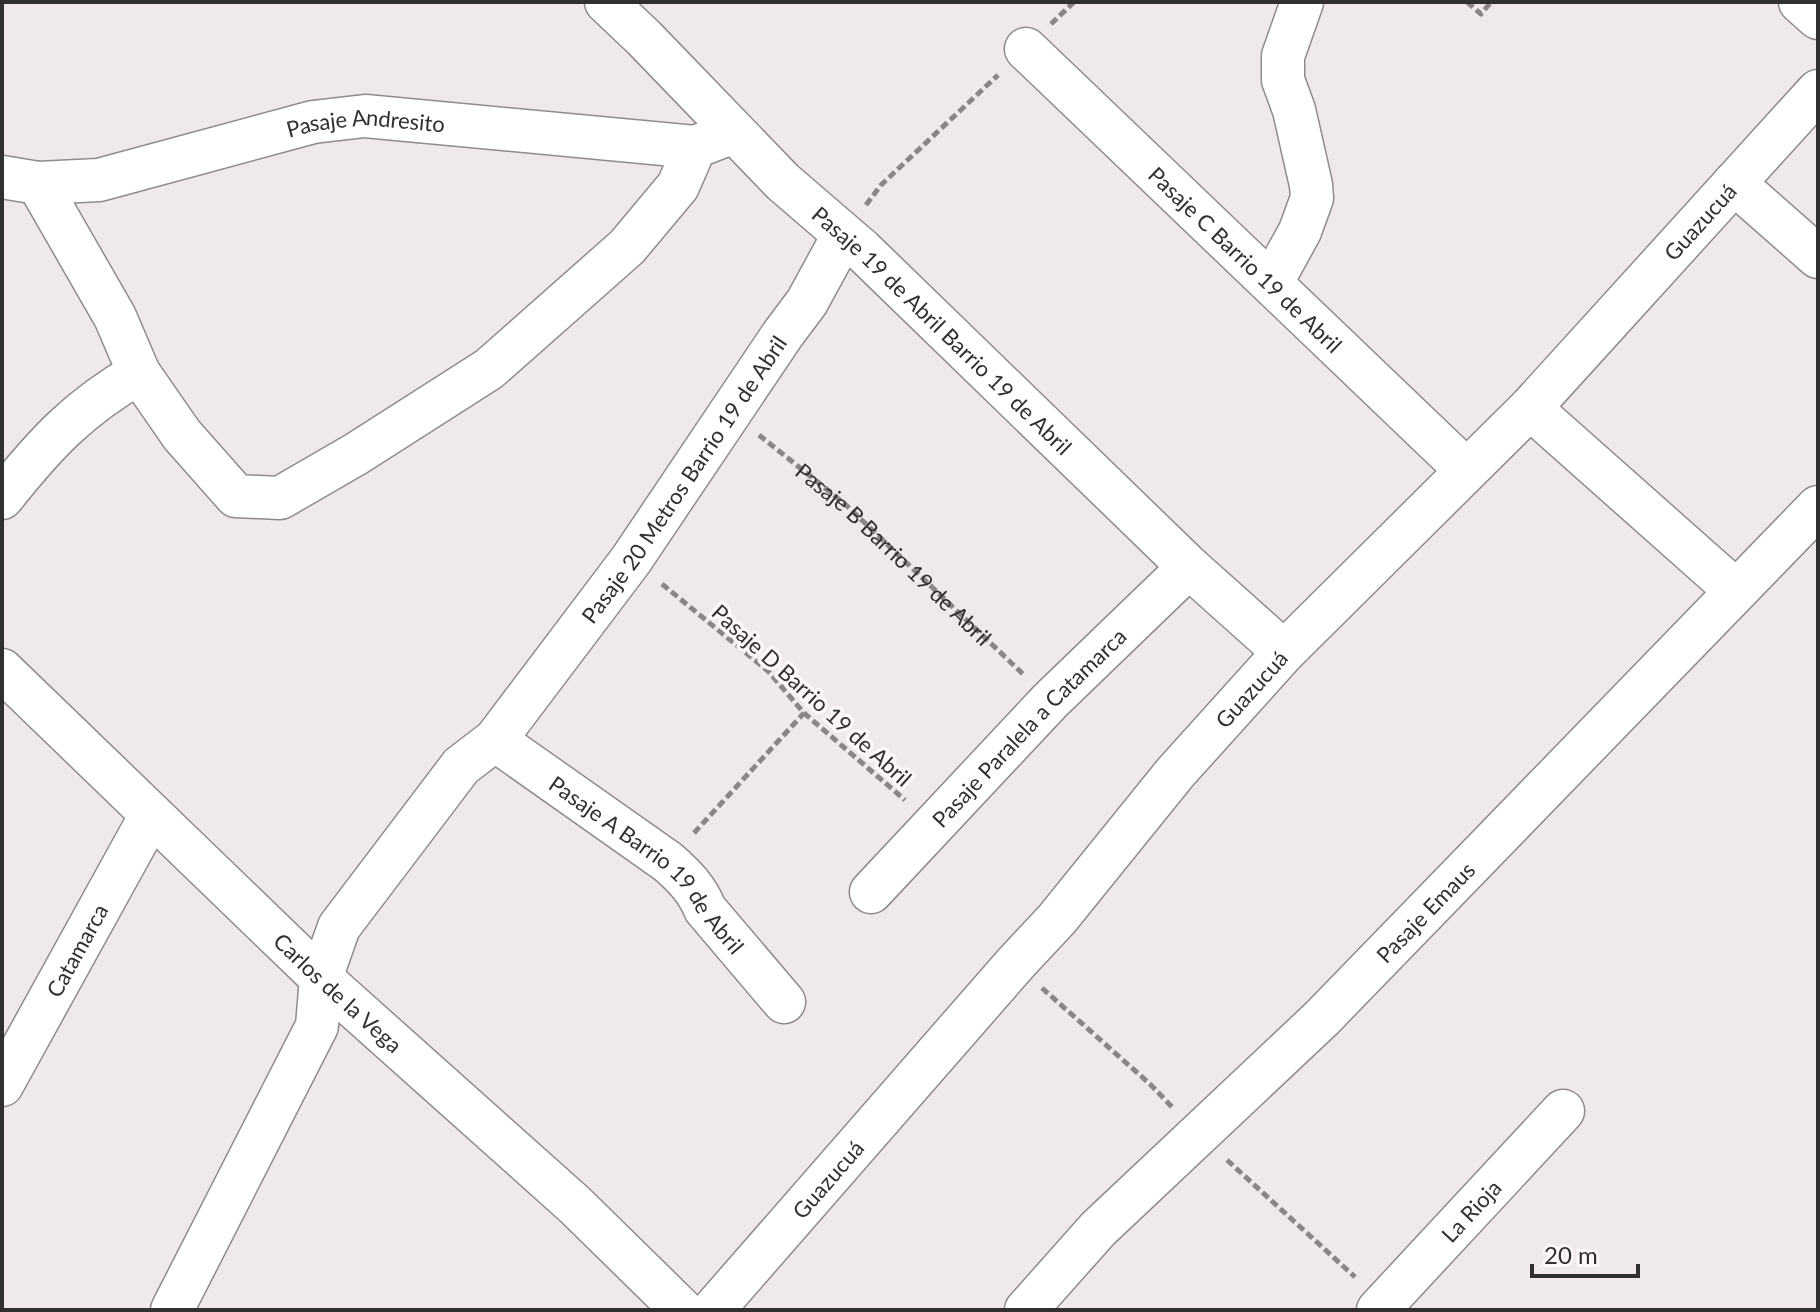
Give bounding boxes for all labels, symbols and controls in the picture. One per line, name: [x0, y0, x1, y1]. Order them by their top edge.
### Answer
street label: Pasaje Andresito: [283, 102, 446, 142]
street label: Pasaje C Barrio 19 de Abril: [1143, 160, 1348, 358]
street label: Guazucuá: [1658, 177, 1741, 266]
street label: Pasaje 19 de Abril Barrio 19 de Abril: [807, 200, 1078, 460]
street label: Pasaje 20 Metros Barrio 19 de Abril: [575, 330, 792, 628]
street label: Pasaje B Barrio 19 de Abril: [791, 457, 998, 651]
street label: Pasaje D Barrio 19 de Abril: [707, 598, 917, 792]
street label: Pasaje Paralela a Catamarca: [926, 622, 1131, 832]
street label: Guazucuá: [1209, 644, 1293, 733]
street label: Pasaje A Barrio 19 de Abril: [544, 769, 750, 959]
street label: Pasaje Emaus: [1370, 856, 1480, 968]
street label: Catamarca: [40, 899, 113, 1002]
street label: Carlos de la Vega: [269, 927, 408, 1058]
street label: Guazucuá: [786, 1134, 869, 1224]
street label: La Rioja: [1435, 1174, 1506, 1247]
scale bar: [1532, 1228, 1638, 1278]
text: 20 m: [1544, 1240, 1598, 1269]

